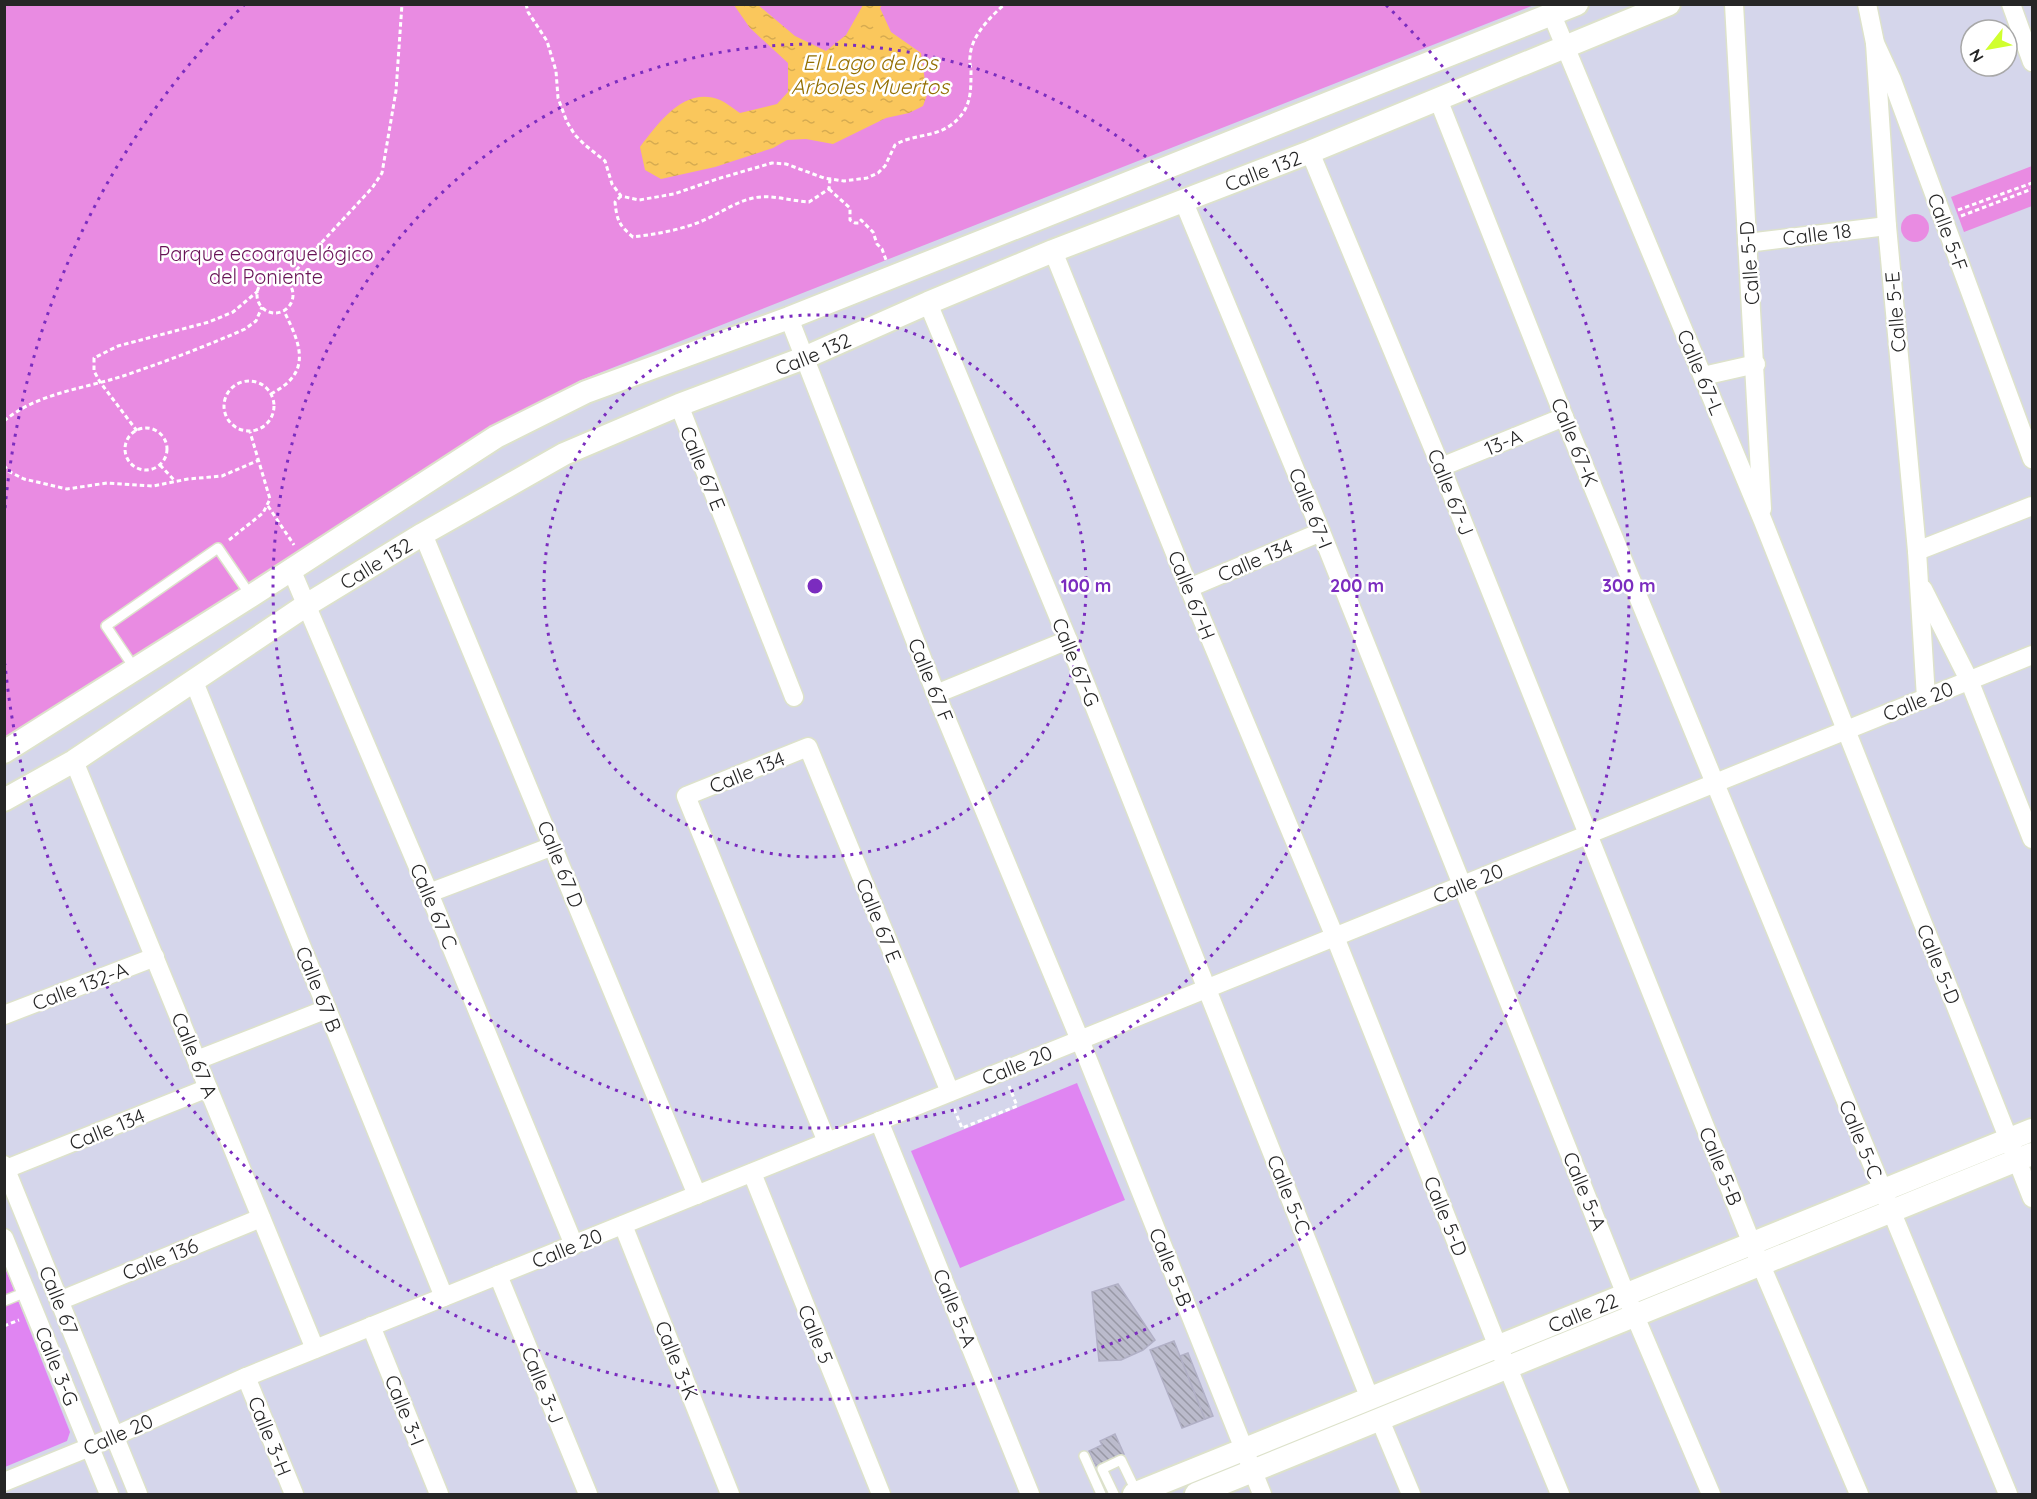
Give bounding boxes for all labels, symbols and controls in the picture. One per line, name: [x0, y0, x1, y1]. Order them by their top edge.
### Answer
north arrow: [1959, 18, 2019, 78]
text: N: [1965, 46, 1988, 66]
water label: El Lago de los Arboles Muertos: [791, 49, 950, 99]
street label: Calle 132: [1221, 144, 1305, 196]
street label: Calle 5-F: [1922, 190, 1974, 274]
street label: Calle 18: [1781, 217, 1853, 251]
street label: Calle 5-D: [1734, 220, 1764, 306]
park label: Parque ecoarquelógico del Poniente: [158, 241, 374, 289]
street label: Calle 5-E: [1879, 271, 1911, 353]
street label: Calle 132: [771, 326, 855, 380]
street label: Calle 67-L: [1672, 326, 1730, 419]
street label: Calle 67-K: [1546, 394, 1604, 490]
street label: Calle 67 E: [675, 422, 731, 514]
street label: 13-A: [1480, 423, 1526, 461]
street label: Calle 67-J: [1422, 445, 1480, 539]
street label: Calle 67-I: [1284, 464, 1338, 552]
street label: Calle 132: [335, 531, 416, 594]
street label: Calle 134: [1214, 533, 1296, 587]
street label: Calle 67-H: [1163, 547, 1221, 643]
text: 100 m: [1061, 574, 1111, 597]
text: 200 m: [1330, 574, 1384, 597]
text: 300 m: [1602, 574, 1656, 597]
centre of rings: [805, 576, 825, 596]
street label: Calle 67-G: [1047, 614, 1105, 710]
street label: Calle 67 F: [903, 634, 959, 726]
street label: Calle 20: [1879, 676, 1957, 726]
street label: Calle 134: [706, 746, 788, 798]
street label: Calle 67 D: [532, 817, 590, 911]
street label: Calle 20: [1429, 858, 1507, 908]
street label: Calle 67 C: [405, 859, 463, 953]
street label: Calle 67 E: [851, 874, 907, 966]
street label: Calle 5-D: [1912, 920, 1966, 1008]
street label: Calle 67 B: [290, 942, 348, 1036]
street label: Calle 132-A: [29, 956, 132, 1016]
street label: Calle 67 A: [166, 1008, 224, 1102]
street label: Calle 20: [978, 1040, 1056, 1090]
street label: Calle 5-C: [1834, 1096, 1888, 1182]
street label: Calle 134: [66, 1103, 148, 1155]
street label: Calle 5-B: [1694, 1123, 1748, 1209]
street label: Calle 5-A: [1558, 1148, 1612, 1234]
street label: Calle 5-C: [1262, 1151, 1316, 1237]
street label: Calle 5-D: [1419, 1172, 1473, 1260]
street label: Calle 20: [528, 1223, 606, 1273]
street label: Calle 5-B: [1144, 1224, 1198, 1310]
street label: Calle 136: [118, 1232, 202, 1285]
street label: Calle 67: [34, 1262, 84, 1338]
street label: Calle 5-A: [928, 1265, 982, 1351]
street label: Calle 22: [1544, 1287, 1621, 1338]
street label: Calle 5: [793, 1301, 839, 1367]
street label: Calle 3-K: [650, 1317, 704, 1403]
street label: Calle 3-G: [30, 1323, 84, 1409]
street label: Calle 3-J: [516, 1343, 570, 1427]
street label: Calle 3-I: [380, 1371, 430, 1449]
street label: Calle 3-H: [243, 1393, 297, 1479]
street label: Calle 20: [79, 1408, 157, 1460]

